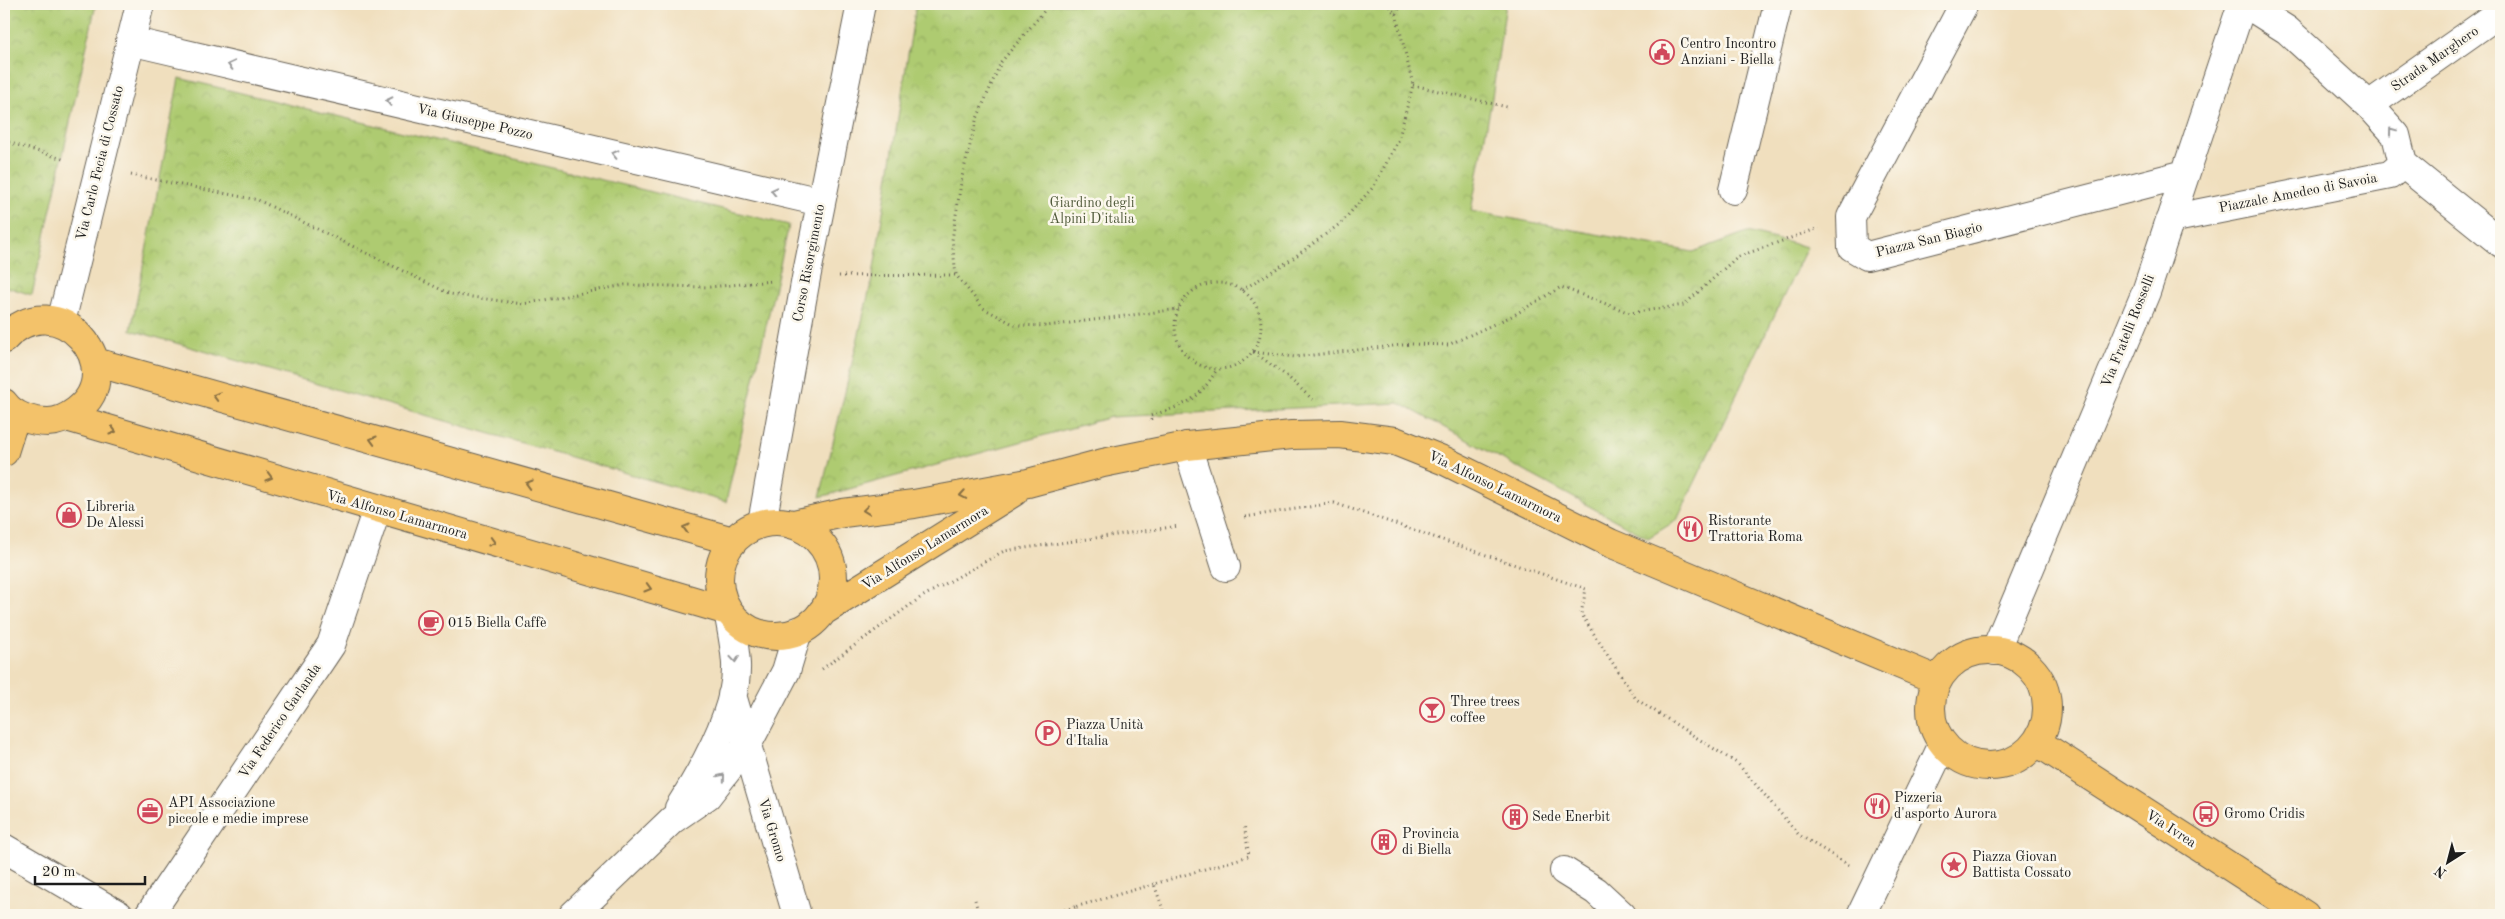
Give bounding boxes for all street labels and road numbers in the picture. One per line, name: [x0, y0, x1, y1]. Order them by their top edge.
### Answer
street label: Strada Marghero: [2389, 24, 2481, 94]
street label: Via Carlo Fecia di Cossato: [74, 84, 126, 242]
street label: Via Giuseppe Pozzo: [416, 102, 534, 142]
street label: Piazzale Amedeo di Savoia: [2218, 171, 2378, 215]
street label: Corso Risorgimento: [791, 203, 827, 323]
street label: Piazza San Biagio: [1874, 220, 1984, 260]
street label: Via Fratelli Rosselli: [2099, 272, 2157, 389]
street label: Via Alfonso Lamarmora: [1426, 449, 1564, 525]
street label: Via Alfonso Lamarmora: [325, 488, 469, 542]
street label: Via Alfonso Lamarmora: [859, 503, 991, 593]
street label: Via Federico Garlanda: [236, 661, 324, 781]
street label: Via Gromo: [756, 797, 788, 863]
street label: Via Ivrea: [2143, 808, 2199, 850]

